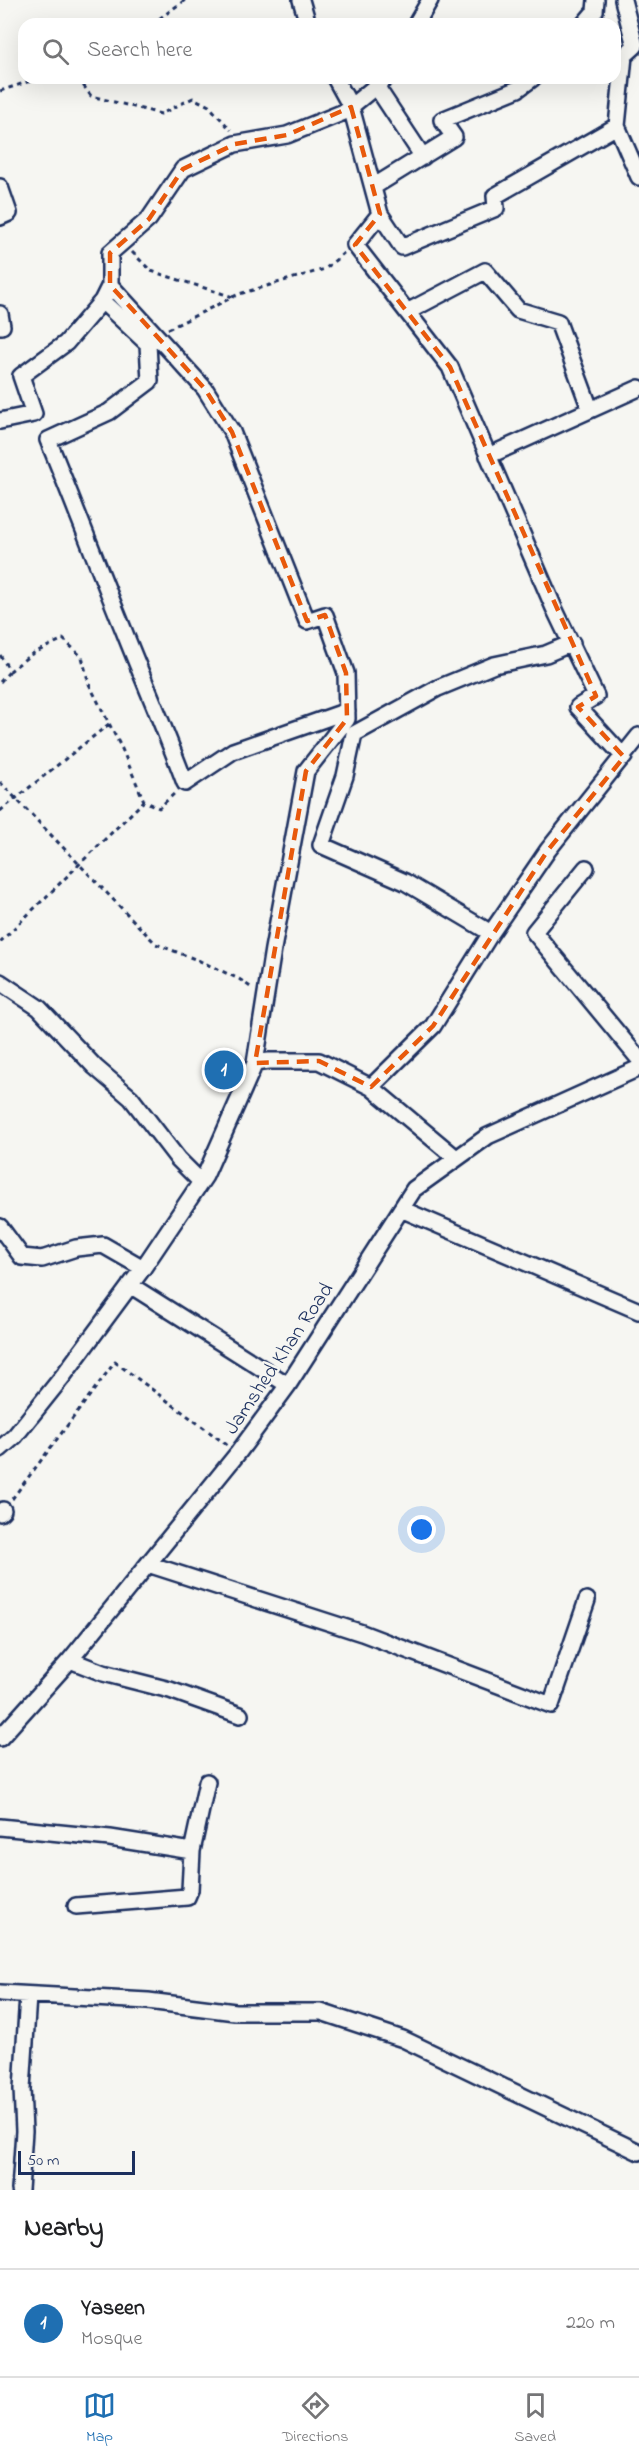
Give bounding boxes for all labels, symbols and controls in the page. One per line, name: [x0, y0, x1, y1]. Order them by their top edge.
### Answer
search box: [18, 18, 621, 84]
icon: search: [39, 35, 72, 68]
text: Search here: [87, 35, 192, 67]
pin: 1: [204, 1048, 244, 1092]
street label: Jamshed Khan Road: [218, 1277, 342, 1441]
your location: [407, 1515, 436, 1544]
scale bar: [18, 2148, 135, 2176]
text: 50 m: [27, 2149, 59, 2173]
text: Nearby: [24, 2210, 103, 2248]
text: Yaseen: [81, 2293, 145, 2325]
text: 1: [40, 2309, 47, 2338]
text: 220 m: [566, 2309, 615, 2338]
text: Mosque: [81, 2325, 142, 2354]
tab: Map: [83, 2389, 116, 2449]
tab: Directions: [282, 2389, 348, 2449]
tab: Saved: [514, 2389, 556, 2449]

